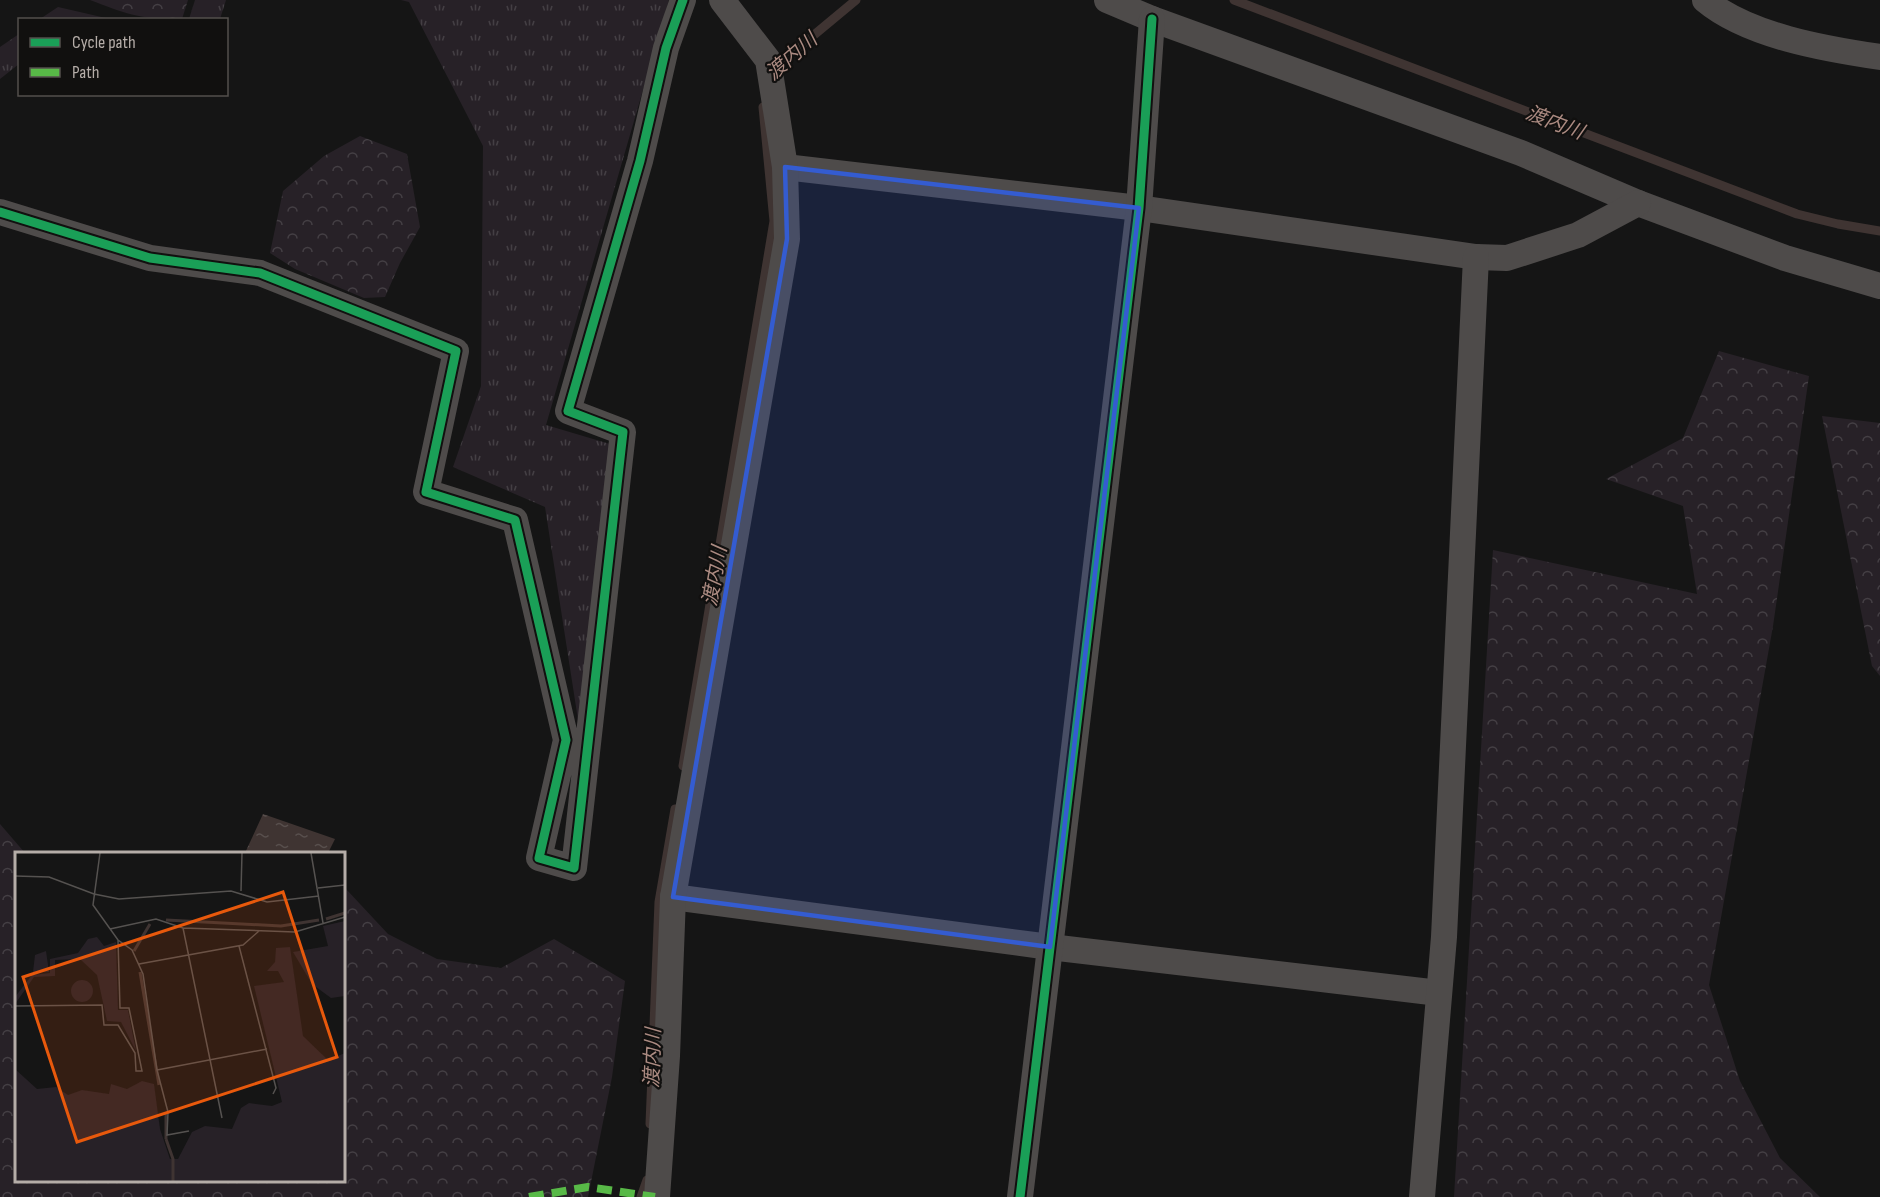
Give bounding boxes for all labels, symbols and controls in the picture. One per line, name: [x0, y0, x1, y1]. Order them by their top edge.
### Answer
legend: [18, 18, 228, 96]
water label: 渡内川: [761, 27, 824, 85]
text: Cycle path: [72, 32, 136, 53]
text: Path: [72, 62, 100, 83]
water label: 渡内川: [1522, 101, 1589, 146]
water label: 渡内川: [698, 543, 732, 608]
inset map: [15, 852, 345, 1182]
water label: 渡内川: [640, 1026, 666, 1088]

